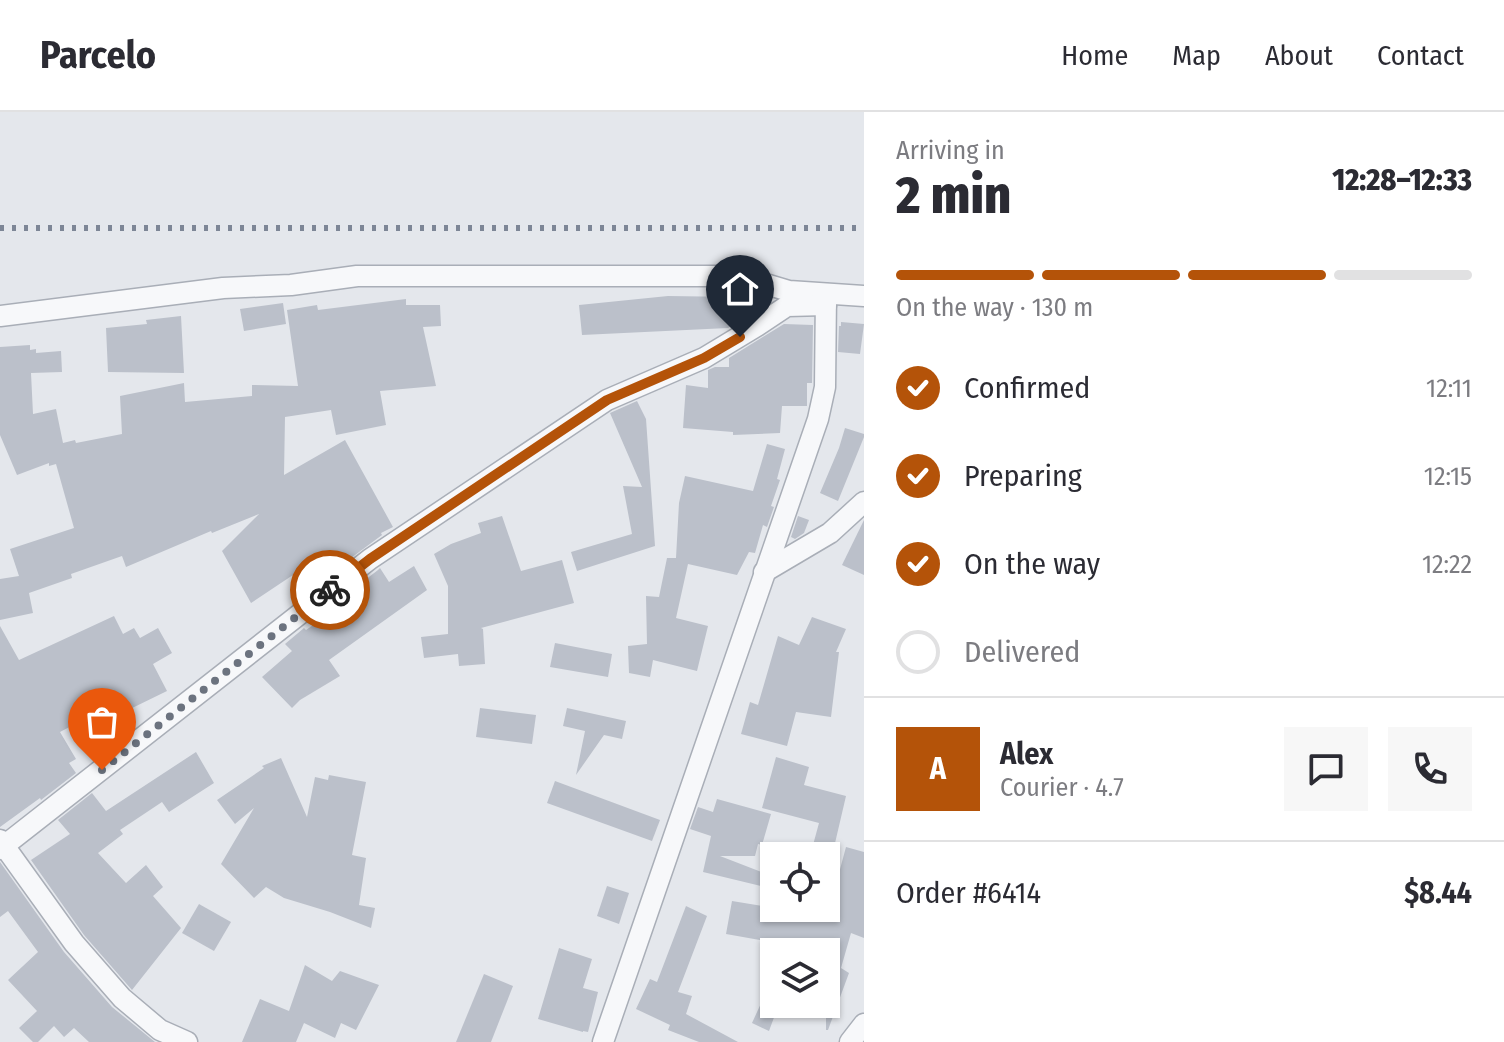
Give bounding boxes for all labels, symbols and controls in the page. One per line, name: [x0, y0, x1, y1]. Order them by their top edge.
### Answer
text: Parcelo: [40, 32, 156, 78]
text: Home: [1061, 39, 1128, 72]
text: Map: [1172, 39, 1221, 72]
text: About: [1265, 39, 1333, 72]
text: Contact: [1377, 39, 1464, 72]
text: Arriving in: [896, 135, 1005, 166]
text: 12:28–12:33: [1332, 162, 1472, 198]
text: 2 min: [896, 164, 1011, 227]
pin: [706, 255, 774, 337]
icon: home: [718, 267, 762, 311]
text: On the way · 130 m: [896, 292, 1093, 323]
icon: check: [896, 366, 940, 410]
text: Confirmed: [964, 370, 1090, 406]
text: 12:11: [1426, 373, 1472, 404]
icon: check: [896, 454, 940, 498]
text: Preparing: [964, 458, 1082, 494]
text: 12:15: [1424, 461, 1472, 492]
icon: check: [896, 542, 940, 586]
text: On the way: [964, 546, 1100, 582]
text: 12:22: [1422, 549, 1472, 580]
courier: [290, 550, 370, 630]
icon: bike: [308, 568, 352, 612]
text: Delivered: [964, 634, 1080, 670]
pin: [68, 688, 136, 770]
icon: bag: [80, 700, 124, 744]
button: chat: [1284, 727, 1368, 811]
button: phone: [1388, 727, 1472, 811]
text: Alex: [1000, 736, 1053, 772]
text: A: [930, 751, 946, 787]
text: Courier · 4.7: [1000, 772, 1124, 803]
map controls: [760, 842, 840, 1018]
button: locate: [760, 842, 840, 922]
text: Order #6414: [896, 875, 1041, 911]
text: $8.44: [1404, 875, 1472, 911]
button: layers: [760, 938, 840, 1018]

